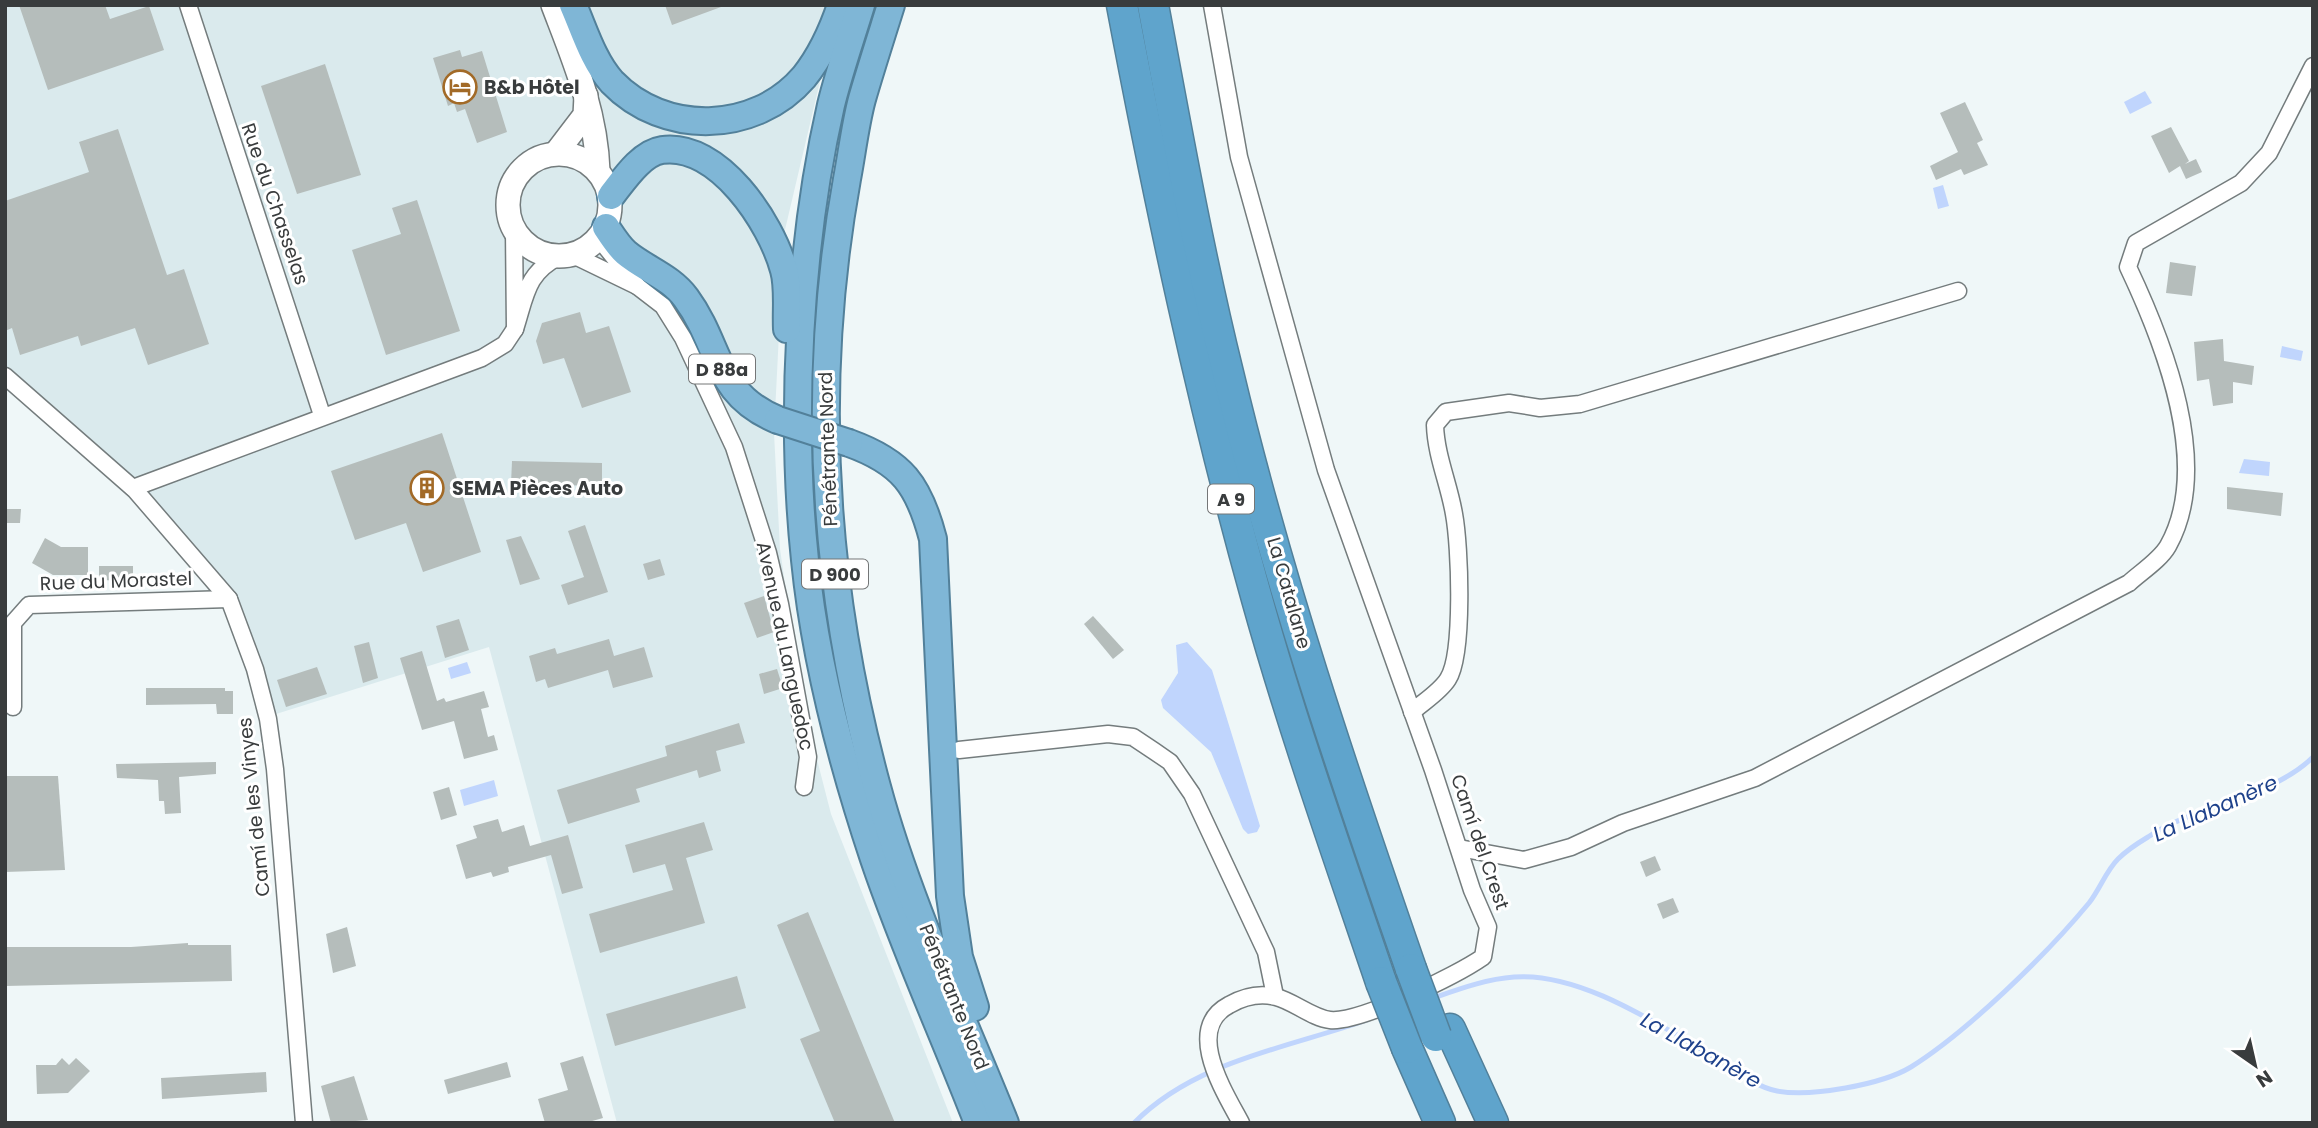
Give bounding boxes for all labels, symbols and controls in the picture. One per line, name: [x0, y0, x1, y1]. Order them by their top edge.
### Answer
hotel icon: B&b Hôtel: [441, 68, 479, 106]
place label: B&b Hôtel: [484, 74, 580, 101]
street label: Rue du Chasselas: [235, 120, 315, 288]
road number: D 88a: [689, 354, 755, 384]
street label: Pénétrante Nord: [812, 371, 844, 527]
building icon: SEMA Pièces Auto: [408, 469, 446, 507]
place label: SEMA Pièces Auto: [452, 475, 623, 502]
road number: A 9: [1208, 485, 1254, 514]
street label: La Catalane: [1260, 534, 1318, 652]
street label: Avenue du Languedoc: [750, 539, 820, 753]
road number: D 900: [802, 560, 868, 588]
street label: Rue du Morastel: [39, 565, 193, 597]
street label: Camí de les Vinyes: [231, 716, 277, 898]
water label: La Llabanère: [2148, 768, 2282, 848]
street label: Camí del Crest: [1444, 771, 1516, 913]
street label: Pénétrante Nord: [912, 920, 996, 1074]
water label: La Llabanère: [1636, 1005, 1766, 1095]
north arrow: [2220, 1030, 2290, 1100]
text: N: [2251, 1063, 2278, 1094]

